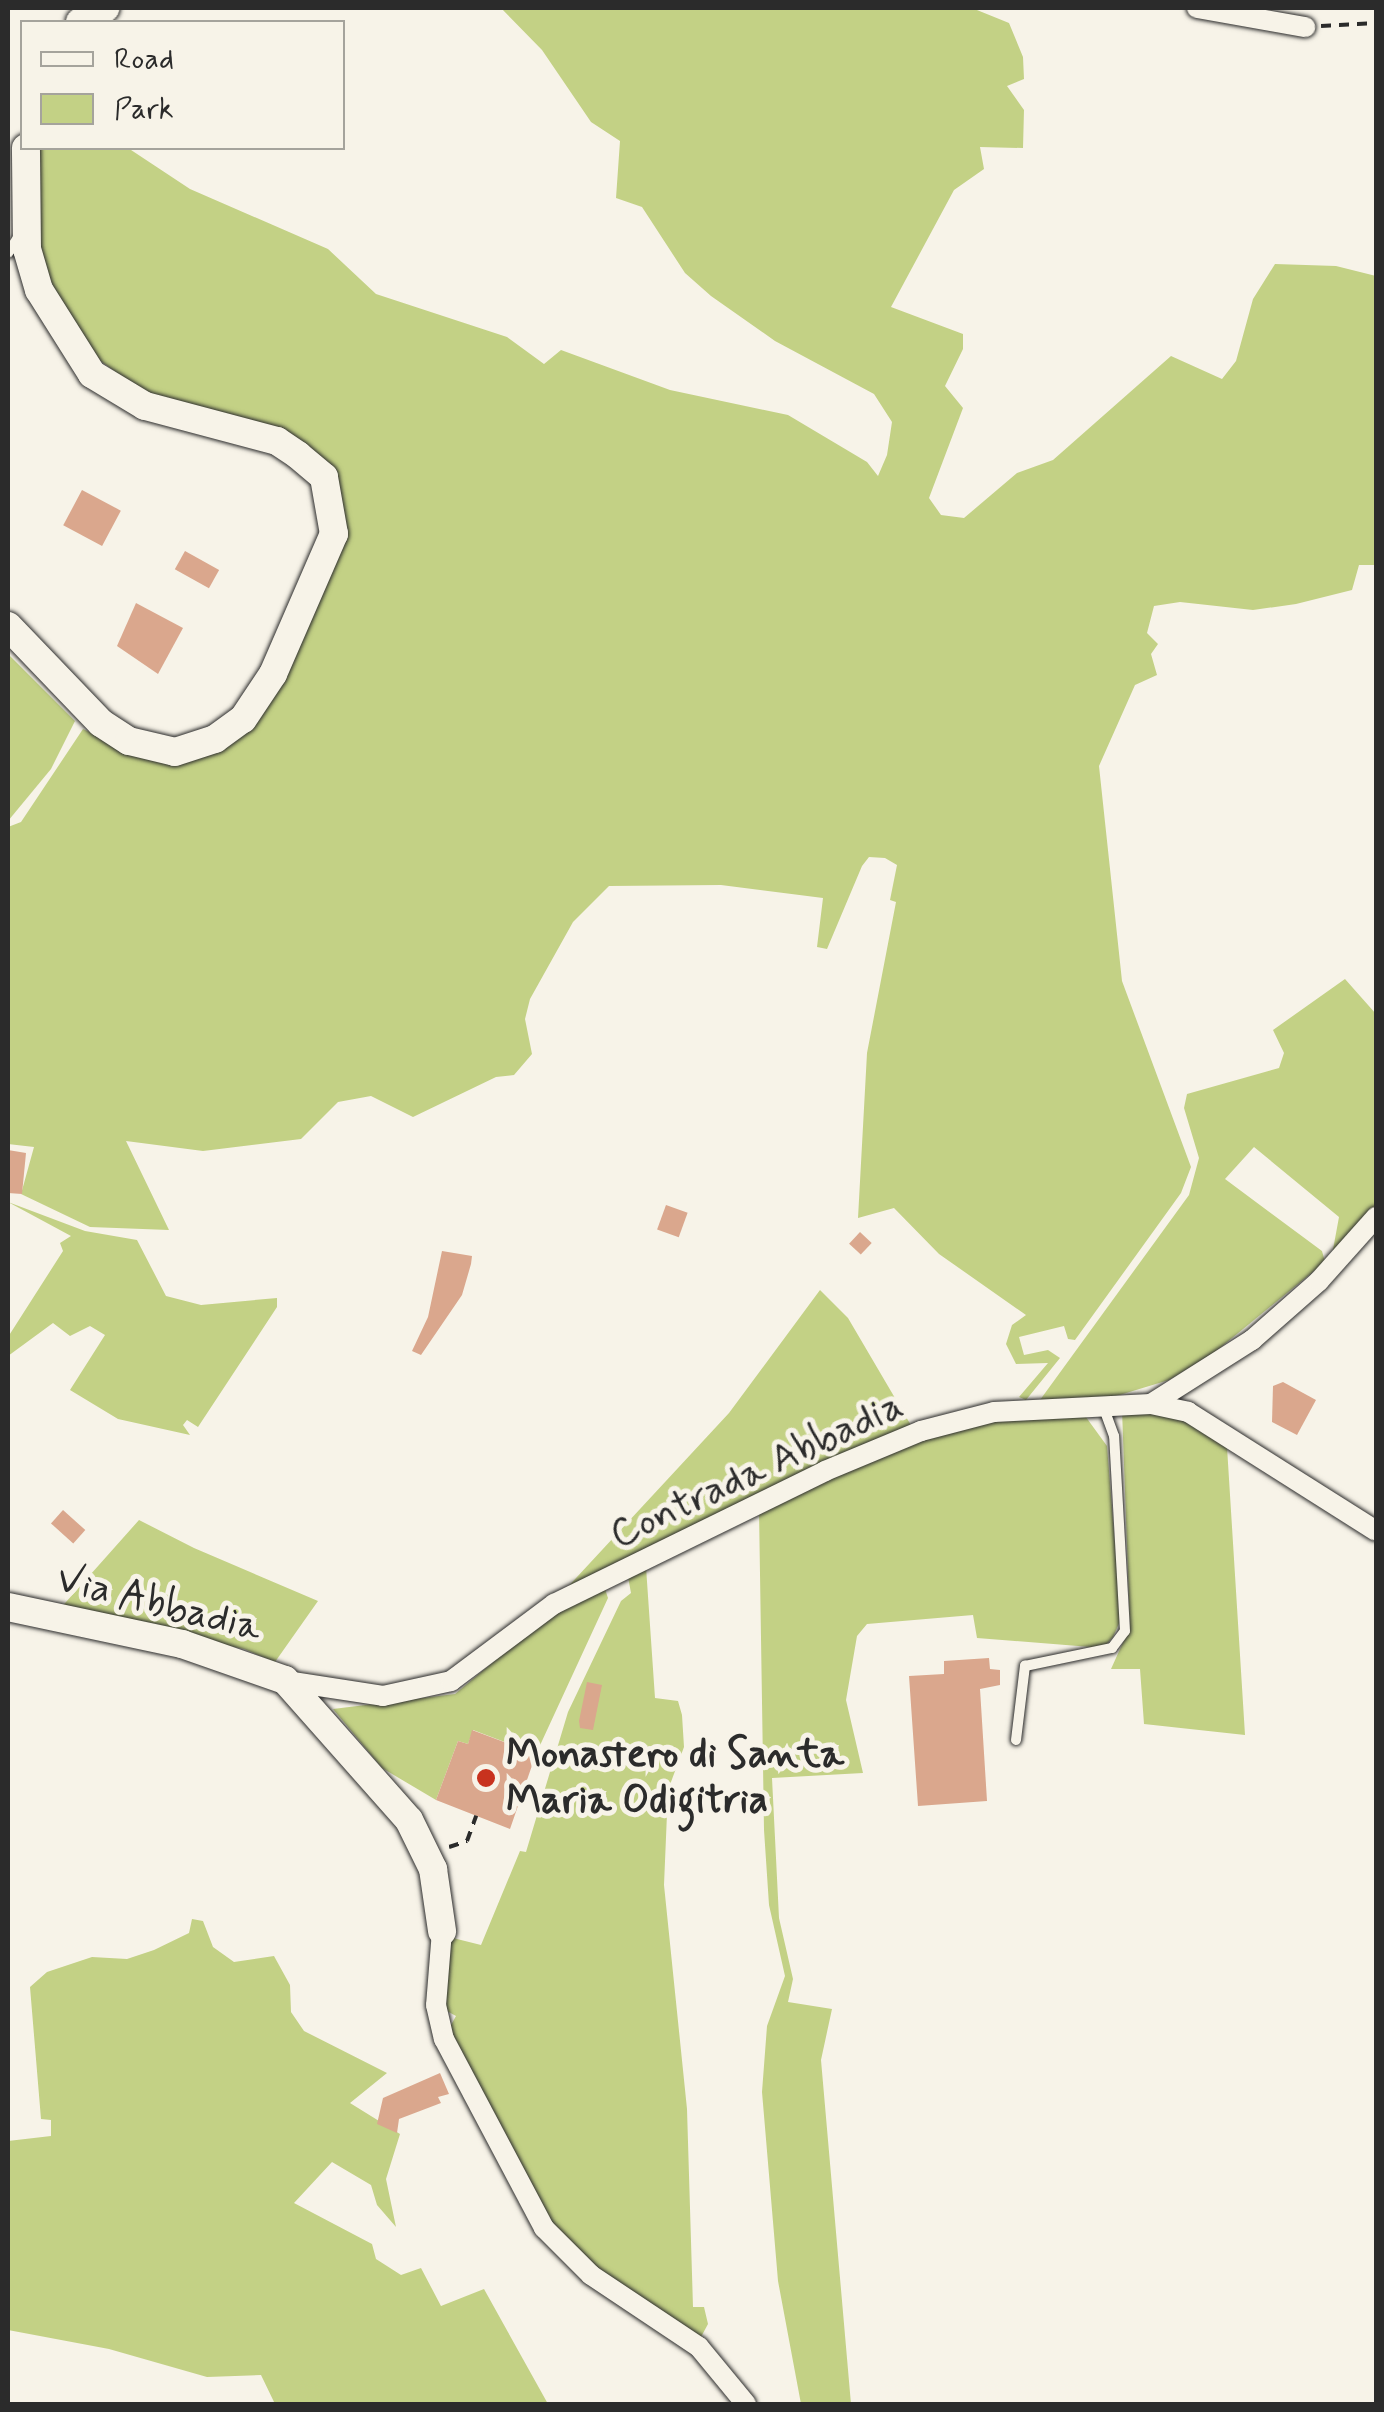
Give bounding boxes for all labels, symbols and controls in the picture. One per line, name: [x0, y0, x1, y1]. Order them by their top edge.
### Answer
legend: [20, 20, 345, 150]
text: Road: [114, 40, 174, 79]
text: Park: [114, 90, 174, 129]
street label: Contrada Abbadia: [603, 1382, 911, 1560]
street label: Via Abbadia: [53, 1556, 265, 1652]
place label: Monastero di Santa Maria Odigitria: [506, 1731, 830, 1825]
marker: Monastero di Santa Maria Odigitria: [475, 1767, 497, 1789]

